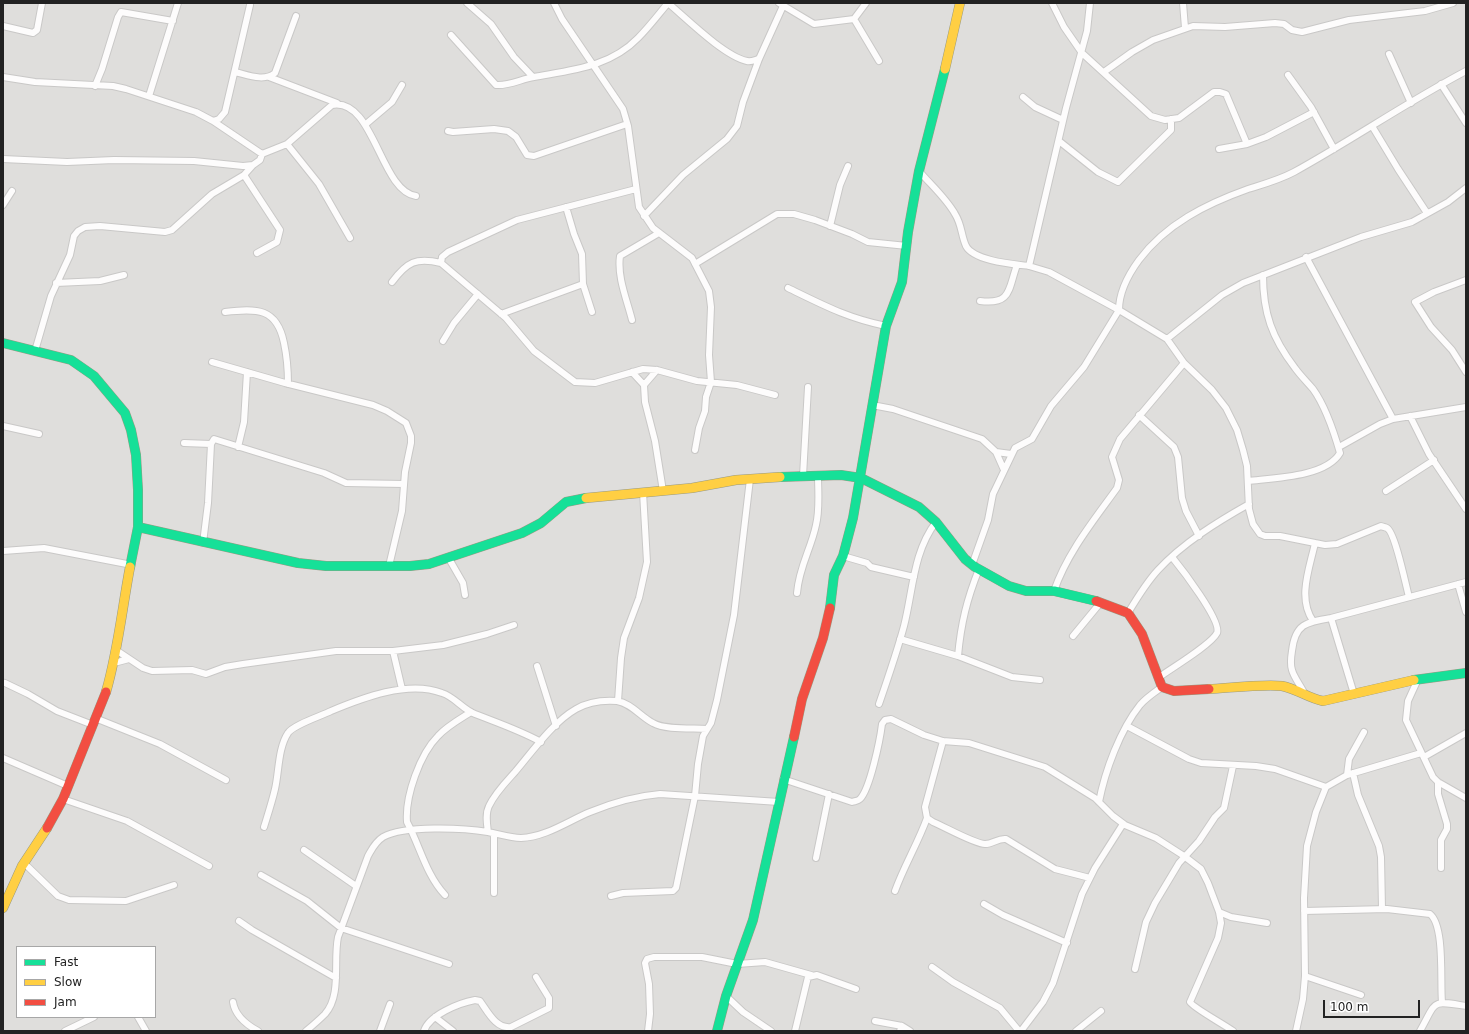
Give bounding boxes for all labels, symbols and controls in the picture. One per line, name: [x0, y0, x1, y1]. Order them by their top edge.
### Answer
legend: [16, 946, 156, 1018]
text: Fast: [54, 955, 78, 969]
text: Slow: [54, 975, 82, 989]
scale bar: [1325, 992, 1422, 1018]
text: Jam: [54, 995, 77, 1009]
text: 100 m: [1330, 1000, 1368, 1014]

